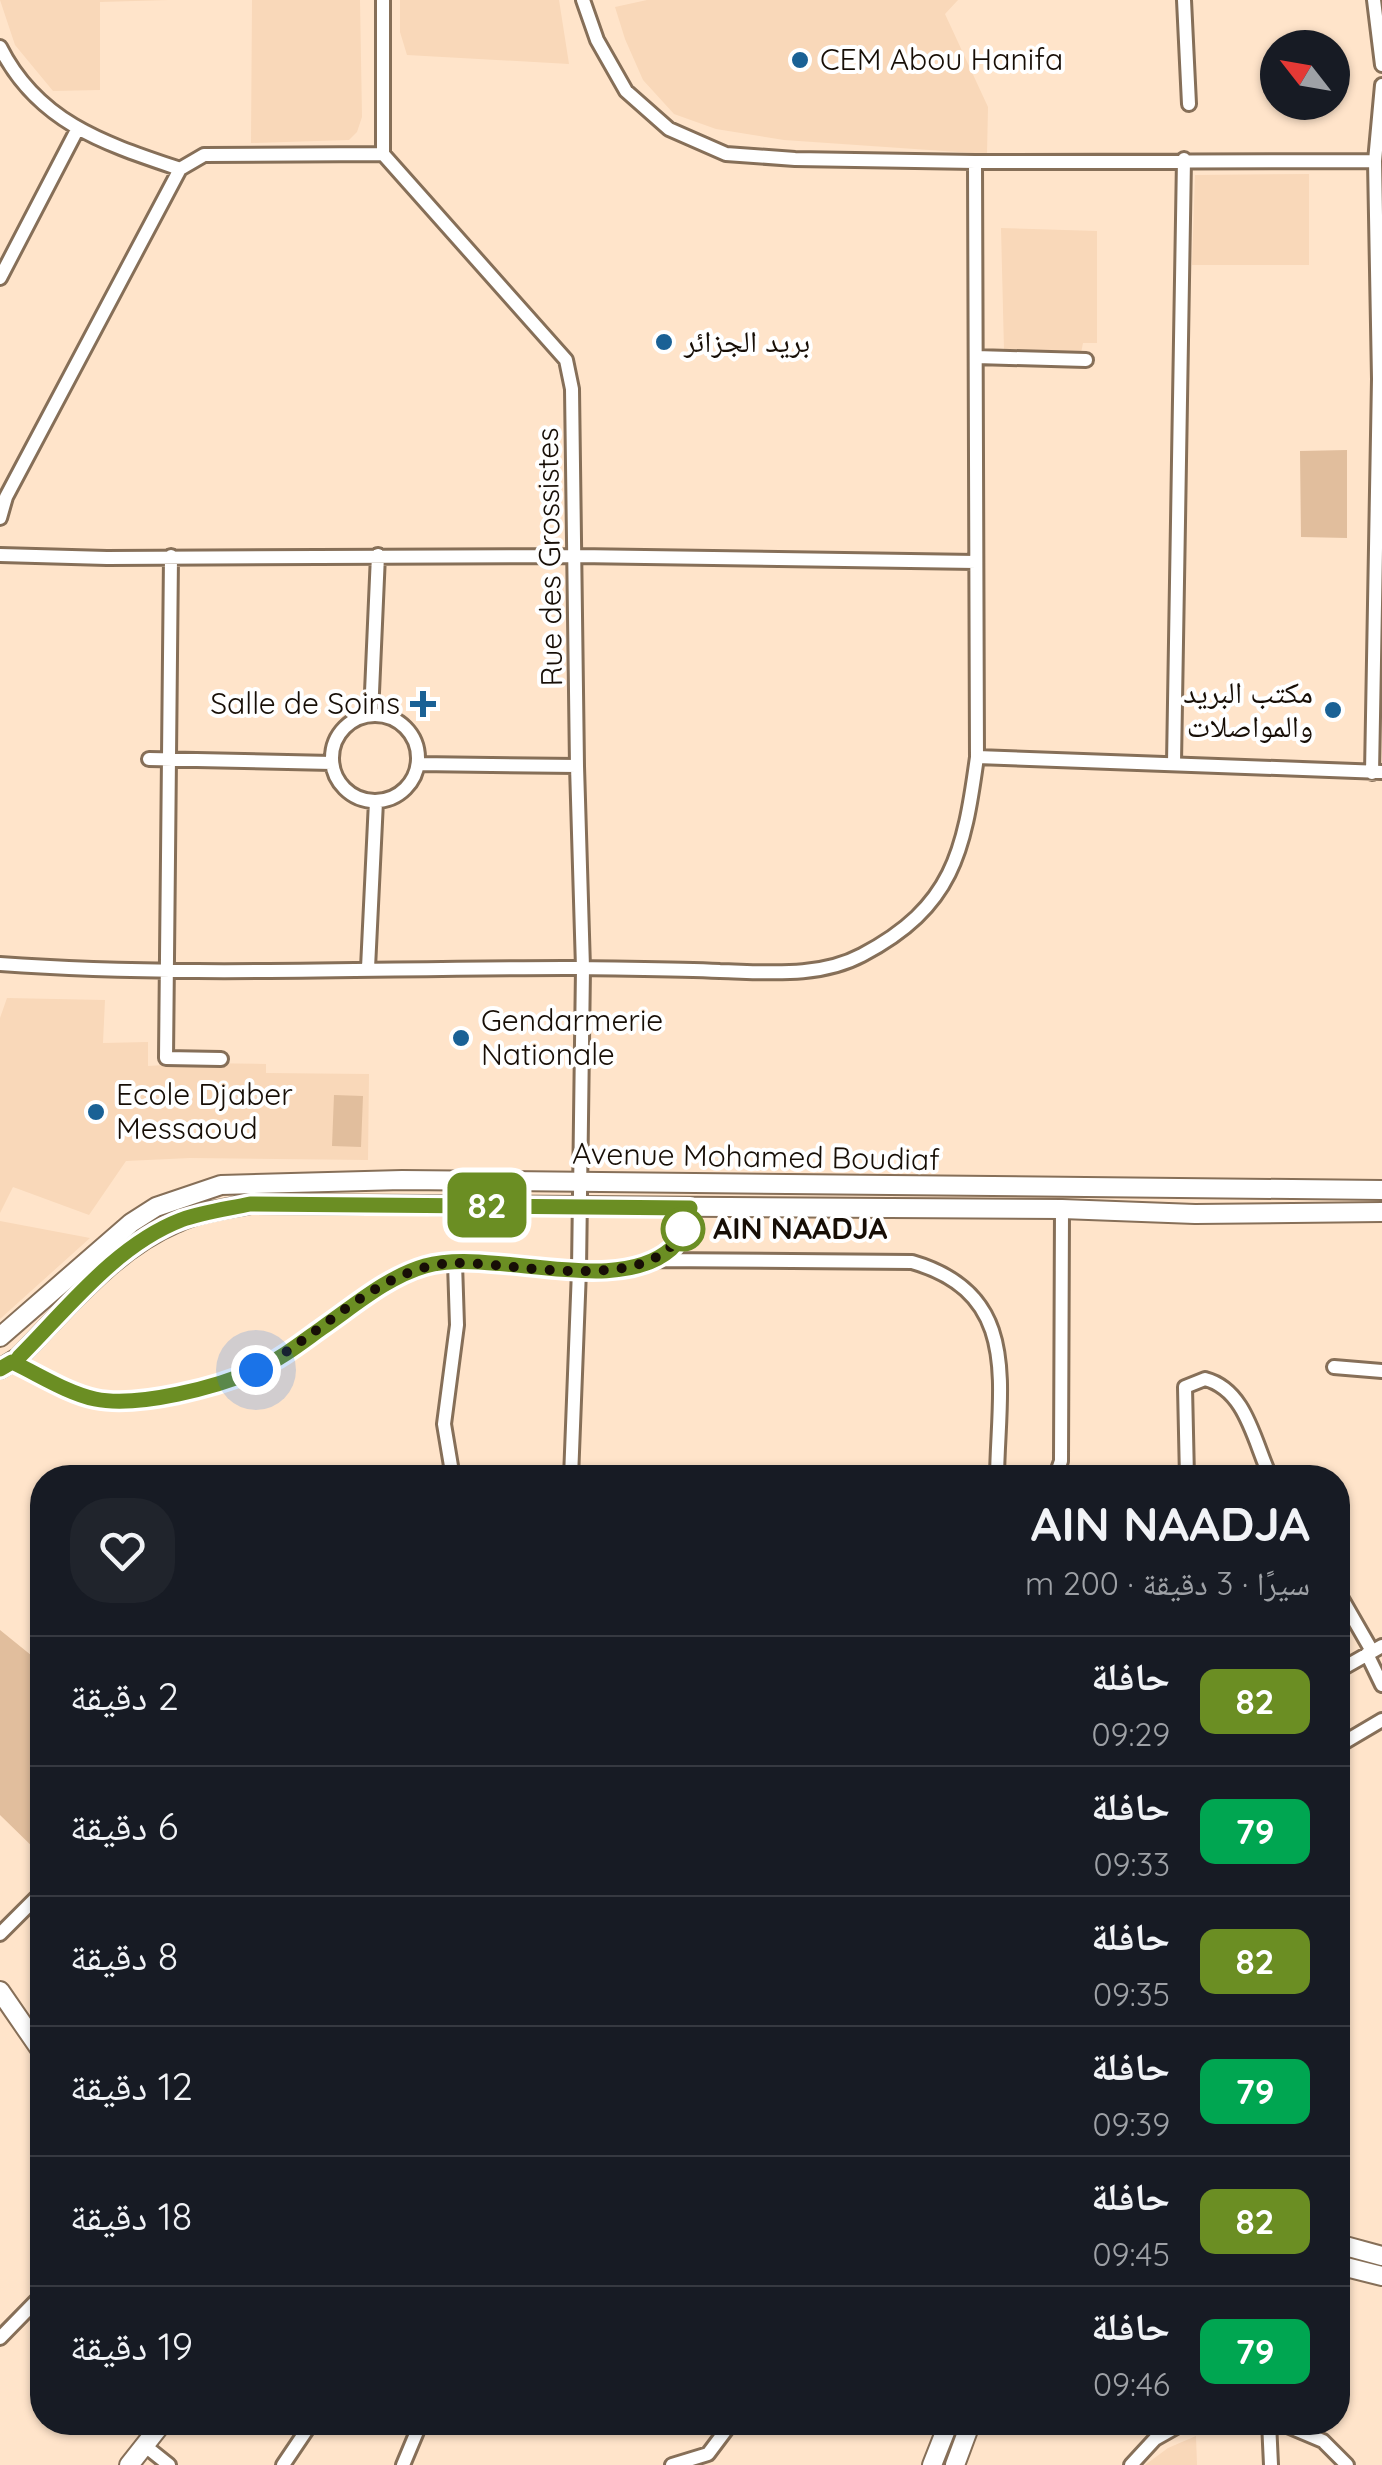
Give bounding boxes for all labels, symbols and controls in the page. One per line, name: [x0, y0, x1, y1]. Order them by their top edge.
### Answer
north arrow: [1260, 30, 1350, 120]
map controls: [1260, 30, 1350, 120]
place label: CEM Abou Hanifa: [820, 40, 1063, 78]
marker: CEM Abou Hanifa: [789, 49, 811, 71]
place label: بريد الجزائر: [683, 322, 810, 360]
marker: بريد الجزائر: [653, 331, 675, 353]
street label: Rue des Grossistes: [528, 427, 570, 687]
place label: مكتب البريد والمواصلات: [1183, 673, 1313, 745]
place label: Salle de Soins: [210, 684, 400, 722]
marker: Salle de Soins: [410, 691, 436, 717]
marker: مكتب البريد والمواصلات: [1322, 699, 1344, 721]
place label: Gendarmerie Nationale: [481, 1001, 663, 1073]
marker: Gendarmerie Nationale: [450, 1027, 472, 1049]
place label: Ecole Djaber Messaoud: [116, 1075, 293, 1147]
marker: Ecole Djaber Messaoud: [85, 1101, 107, 1123]
street label: Avenue Mohamed Boudiaf: [572, 1134, 940, 1178]
line badge: 82: [442, 1172, 532, 1238]
text: 82: [467, 1183, 507, 1227]
marker: AIN NAADJA: [662, 1208, 704, 1250]
place label: AIN NAADJA: [713, 1209, 888, 1247]
your location: [231, 1345, 281, 1395]
text: AIN NAADJA: [1031, 1493, 1310, 1553]
button: heart: [70, 1498, 175, 1603]
text: سيرًا · 3 دقيقة · 200 m: [1025, 1563, 1310, 1603]
text: حافلة: [1091, 1652, 1170, 1700]
text: 2 دقيقة: [70, 1672, 179, 1720]
text: 82: [1235, 1679, 1275, 1723]
text: 09:29: [1092, 1714, 1170, 1754]
text: حافلة: [1091, 1782, 1170, 1830]
text: 6 دقيقة: [70, 1802, 178, 1850]
text: 79: [1235, 1809, 1275, 1853]
text: 09:33: [1094, 1844, 1170, 1884]
text: حافلة: [1091, 1912, 1170, 1960]
text: 8 دقيقة: [70, 1932, 178, 1980]
text: 82: [1235, 1939, 1275, 1983]
text: 09:35: [1093, 1974, 1170, 2014]
text: حافلة: [1091, 2042, 1170, 2090]
text: 12 دقيقة: [70, 2062, 193, 2110]
text: 79: [1235, 2069, 1275, 2113]
text: 09:39: [1092, 2104, 1170, 2144]
text: حافلة: [1091, 2172, 1170, 2220]
text: 18 دقيقة: [70, 2192, 192, 2240]
text: 82: [1235, 2199, 1275, 2243]
text: 09:45: [1093, 2234, 1170, 2274]
text: حافلة: [1091, 2302, 1170, 2350]
text: 19 دقيقة: [70, 2322, 193, 2370]
text: 79: [1235, 2329, 1275, 2373]
text: 09:46: [1093, 2364, 1170, 2404]

